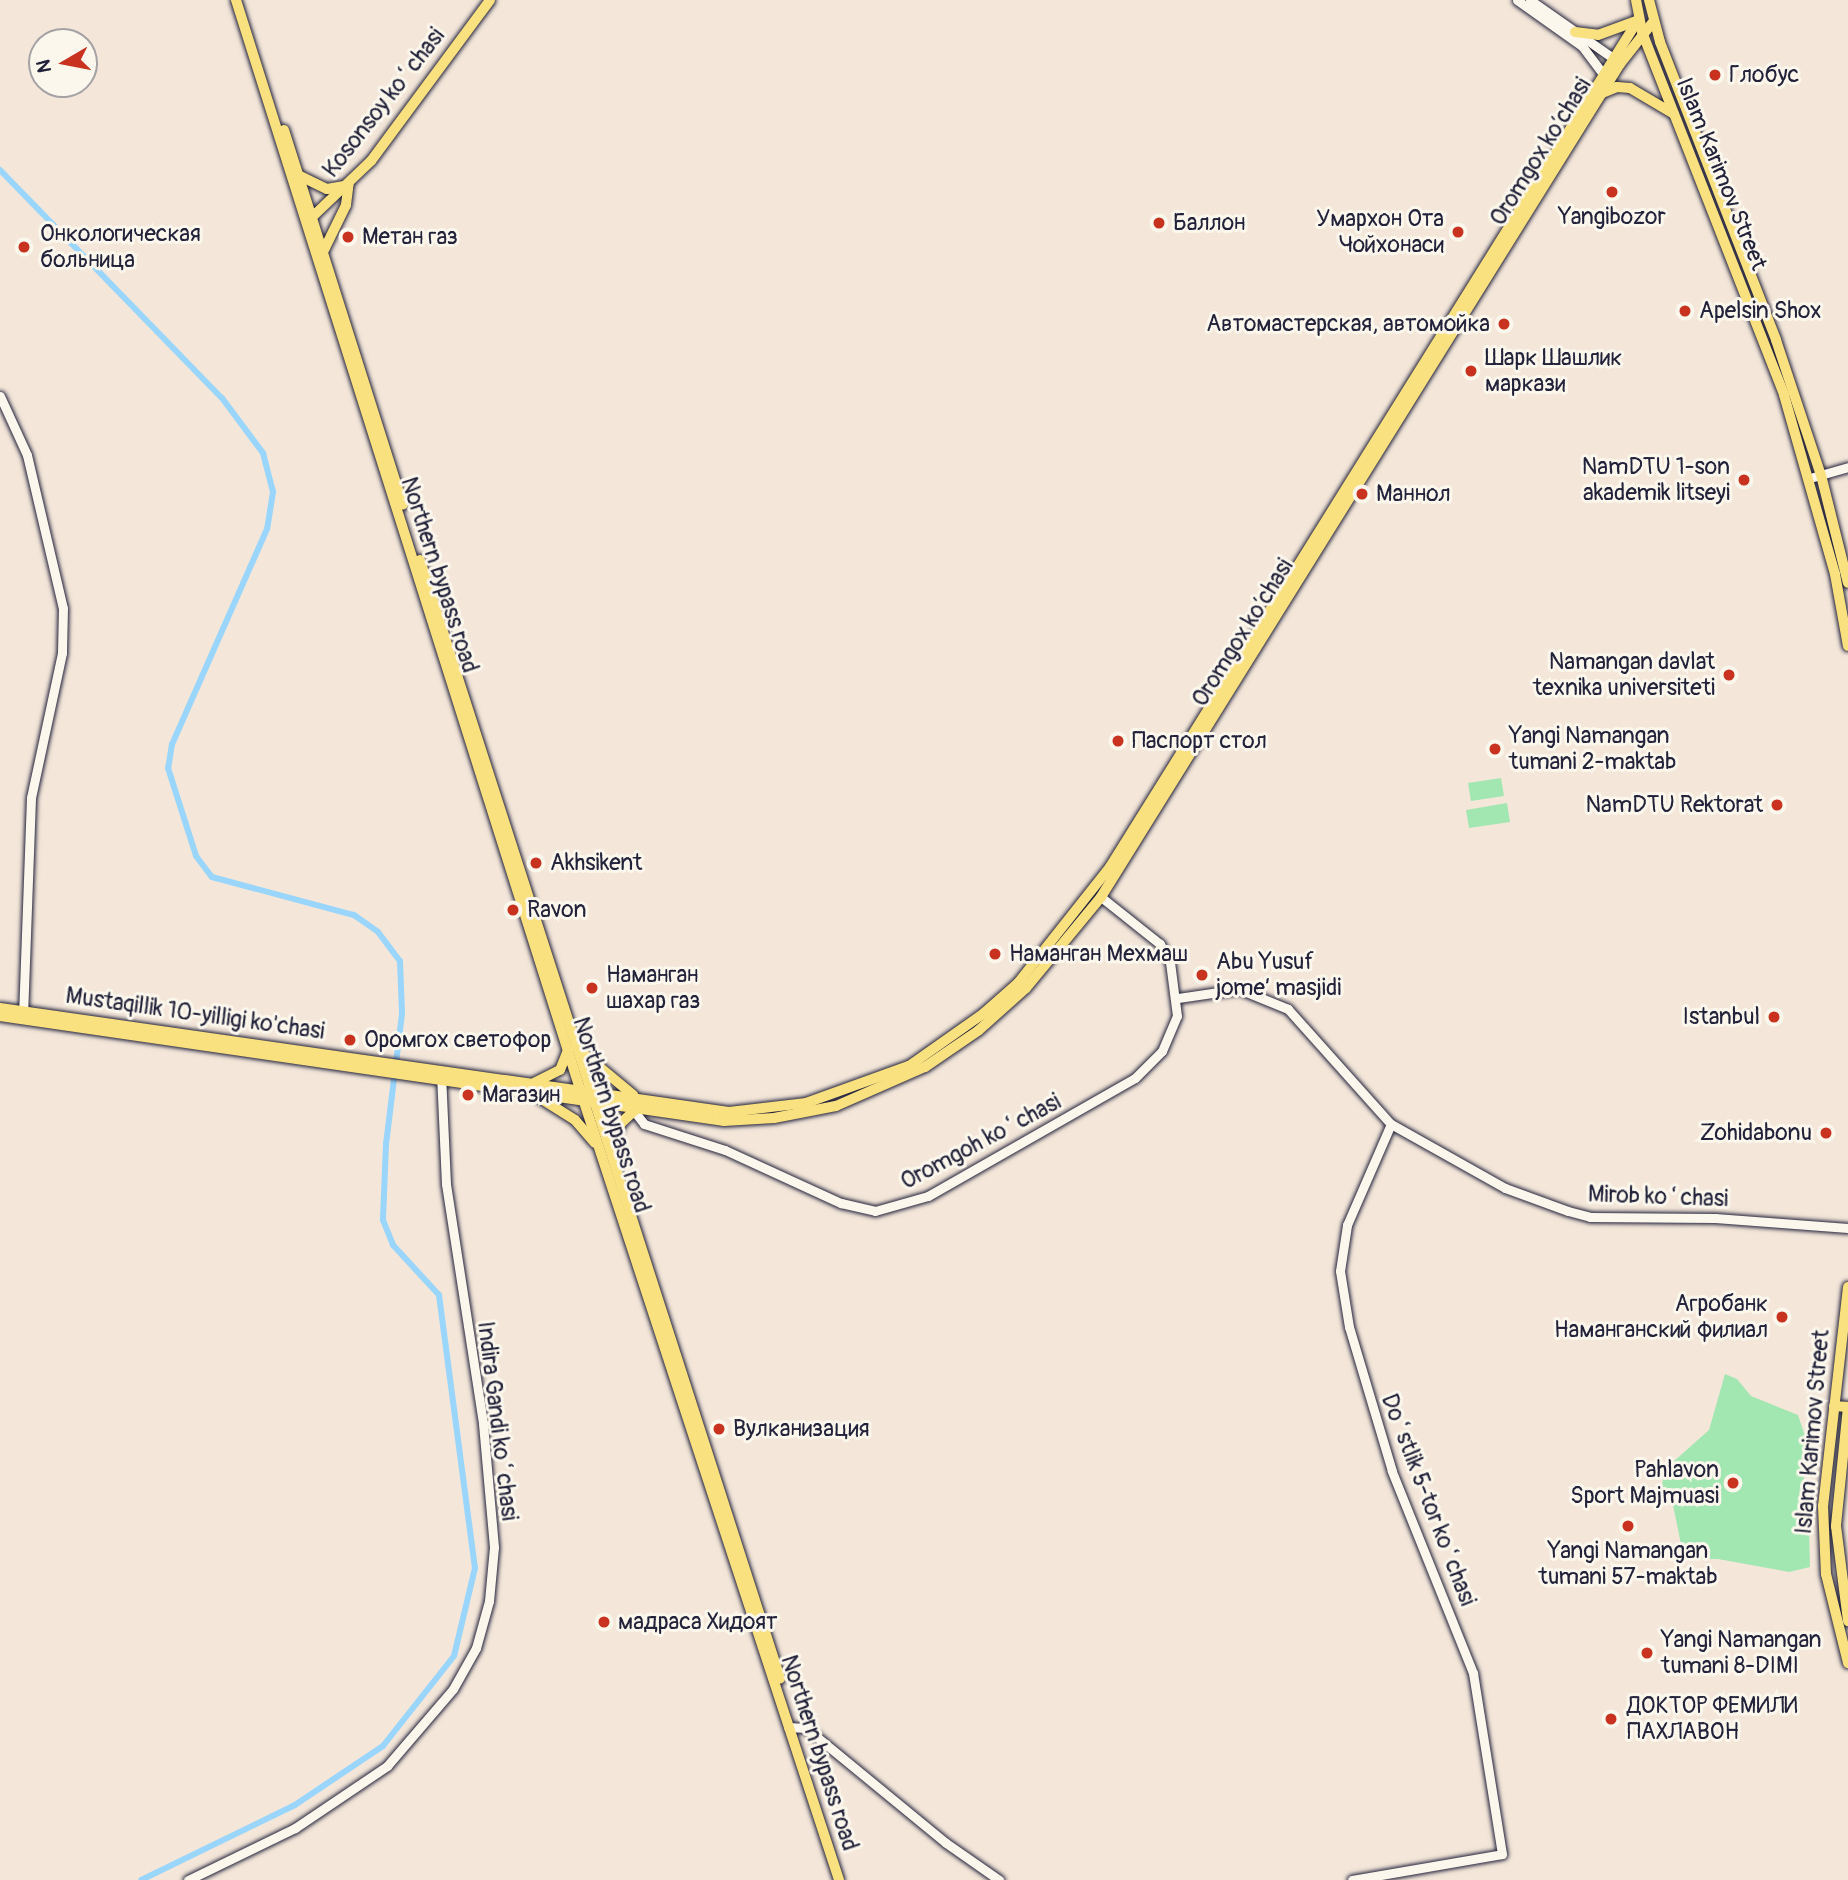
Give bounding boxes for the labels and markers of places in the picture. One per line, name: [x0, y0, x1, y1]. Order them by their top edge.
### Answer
place label: Глобус: [1729, 61, 1799, 89]
marker: Глобус: [1707, 67, 1723, 83]
marker: Yangibozor: [1604, 184, 1620, 200]
place label: Yangibozor: [1558, 203, 1666, 231]
place label: Умархон Ота Чойхонаси: [1316, 205, 1444, 259]
place label: Баллон: [1173, 209, 1246, 237]
marker: Баллон: [1151, 215, 1167, 231]
place label: Онкологическая больница: [40, 220, 201, 274]
place label: Метан газ: [362, 223, 458, 251]
marker: Умархон Ота Чойхонаси: [1450, 224, 1466, 240]
marker: Метан газ: [340, 229, 356, 245]
marker: Онкологическая больница: [14, 237, 34, 257]
place label: Apelsin Shox: [1699, 297, 1822, 325]
marker: Apelsin Shox: [1677, 303, 1693, 319]
place label: Автомастерская, автомойка: [1206, 310, 1490, 338]
marker: Автомастерская, автомойка: [1496, 316, 1512, 332]
place label: Шарк Шашлик маркази: [1485, 344, 1622, 398]
marker: Шарк Шашлик маркази: [1463, 363, 1479, 379]
place label: NamDTU 1-son akademik litseyi: [1582, 453, 1730, 507]
marker: NamDTU 1-son akademik litseyi: [1736, 472, 1752, 488]
place label: Маннол: [1376, 480, 1451, 508]
marker: Маннол: [1354, 486, 1370, 502]
place label: Namangan davlat texnika universiteti: [1533, 648, 1715, 702]
marker: Namangan davlat texnika universiteti: [1721, 667, 1737, 683]
place label: Yangi Namangan tumani 2-maktab: [1509, 722, 1676, 776]
place label: Паспорт стол: [1132, 727, 1267, 755]
marker: Паспорт стол: [1110, 733, 1126, 749]
marker: Yangi Namangan tumani 2-maktab: [1487, 741, 1503, 757]
place label: NamDTU Rektorat: [1586, 791, 1763, 819]
marker: NamDTU Rektorat: [1769, 797, 1785, 813]
place label: Akhsikent: [550, 849, 642, 877]
marker: Akhsikent: [528, 855, 544, 871]
place label: Ravon: [527, 896, 587, 924]
marker: Ravon: [505, 902, 521, 918]
place label: Наманган Мехмаш: [1009, 940, 1188, 968]
marker: Наманган Мехмаш: [987, 946, 1003, 962]
place label: Abu Yusuf jome’ masjidi: [1216, 948, 1341, 1002]
place label: Наманган шахар газ: [606, 961, 701, 1015]
marker: Abu Yusuf jome’ masjidi: [1194, 967, 1210, 983]
marker: Наманган шахар газ: [584, 980, 600, 996]
place label: Istanbul: [1683, 1003, 1760, 1031]
marker: Istanbul: [1766, 1009, 1782, 1025]
place label: Оромгох светофор: [364, 1026, 551, 1054]
marker: Оромгох светофор: [342, 1032, 358, 1048]
place label: Магазин: [482, 1081, 561, 1109]
marker: Магазин: [460, 1087, 476, 1103]
place label: Zohidabonu: [1700, 1119, 1812, 1147]
marker: Zohidabonu: [1818, 1125, 1834, 1141]
place label: Агробанк Наманганский филиал: [1554, 1290, 1768, 1344]
marker: Агробанк Наманганский филиал: [1774, 1309, 1790, 1325]
place label: Вулканизация: [733, 1415, 869, 1443]
marker: Вулканизация: [711, 1421, 727, 1437]
place label: Pahlavon Sport Majmuasi: [1570, 1456, 1719, 1510]
marker: Pahlavon Sport Majmuasi: [1725, 1475, 1741, 1491]
marker: Yangi Namangan tumani 57-maktab: [1620, 1518, 1636, 1534]
place label: Yangi Namangan tumani 57-maktab: [1538, 1537, 1718, 1591]
place label: мадраса Хидоят: [618, 1608, 778, 1636]
marker: мадраса Хидоят: [596, 1614, 612, 1630]
place label: Yangi Namangan tumani 8-DIMI: [1661, 1626, 1821, 1680]
marker: Yangi Namangan tumani 8-DIMI: [1639, 1645, 1655, 1661]
place label: ДОКТОР ФЕМИЛИ ПАХЛАВОН: [1627, 1692, 1798, 1746]
marker: ДОКТОР ФЕМИЛИ ПАХЛАВОН: [1601, 1709, 1621, 1729]

